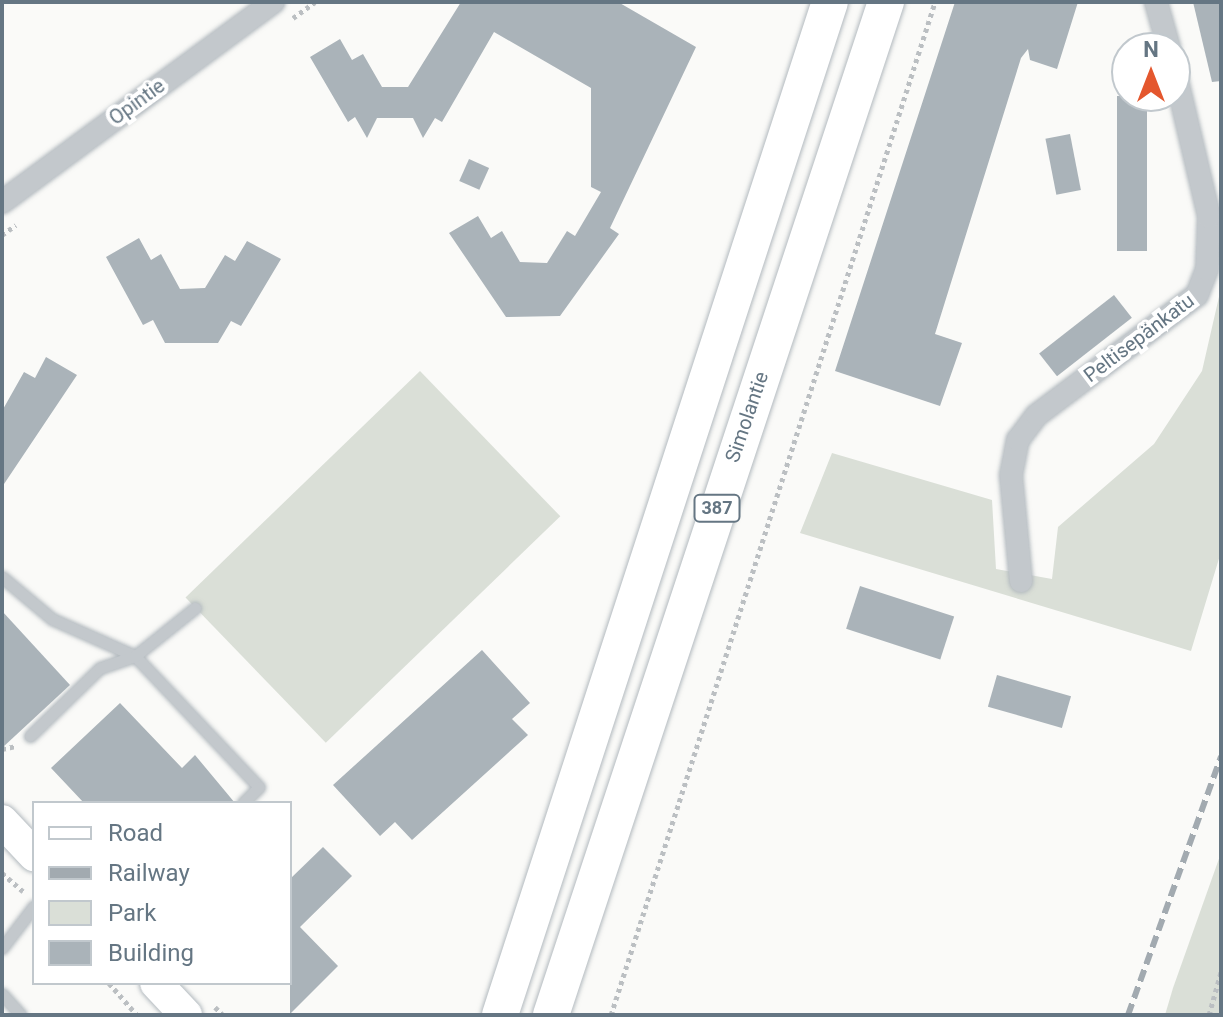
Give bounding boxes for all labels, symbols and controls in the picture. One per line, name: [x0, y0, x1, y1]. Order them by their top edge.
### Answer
north arrow: [1111, 32, 1191, 112]
text: N: [1143, 37, 1159, 62]
street label: Opintie: [104, 74, 170, 130]
street label: Peltisepänkatu: [1079, 289, 1199, 387]
street label: Simolantie: [720, 368, 774, 466]
road number: 387: [693, 494, 741, 522]
legend: [32, 801, 292, 985]
text: Road: [108, 819, 163, 847]
text: Railway: [108, 859, 190, 887]
text: Park: [108, 899, 156, 927]
text: Building: [108, 939, 194, 967]

